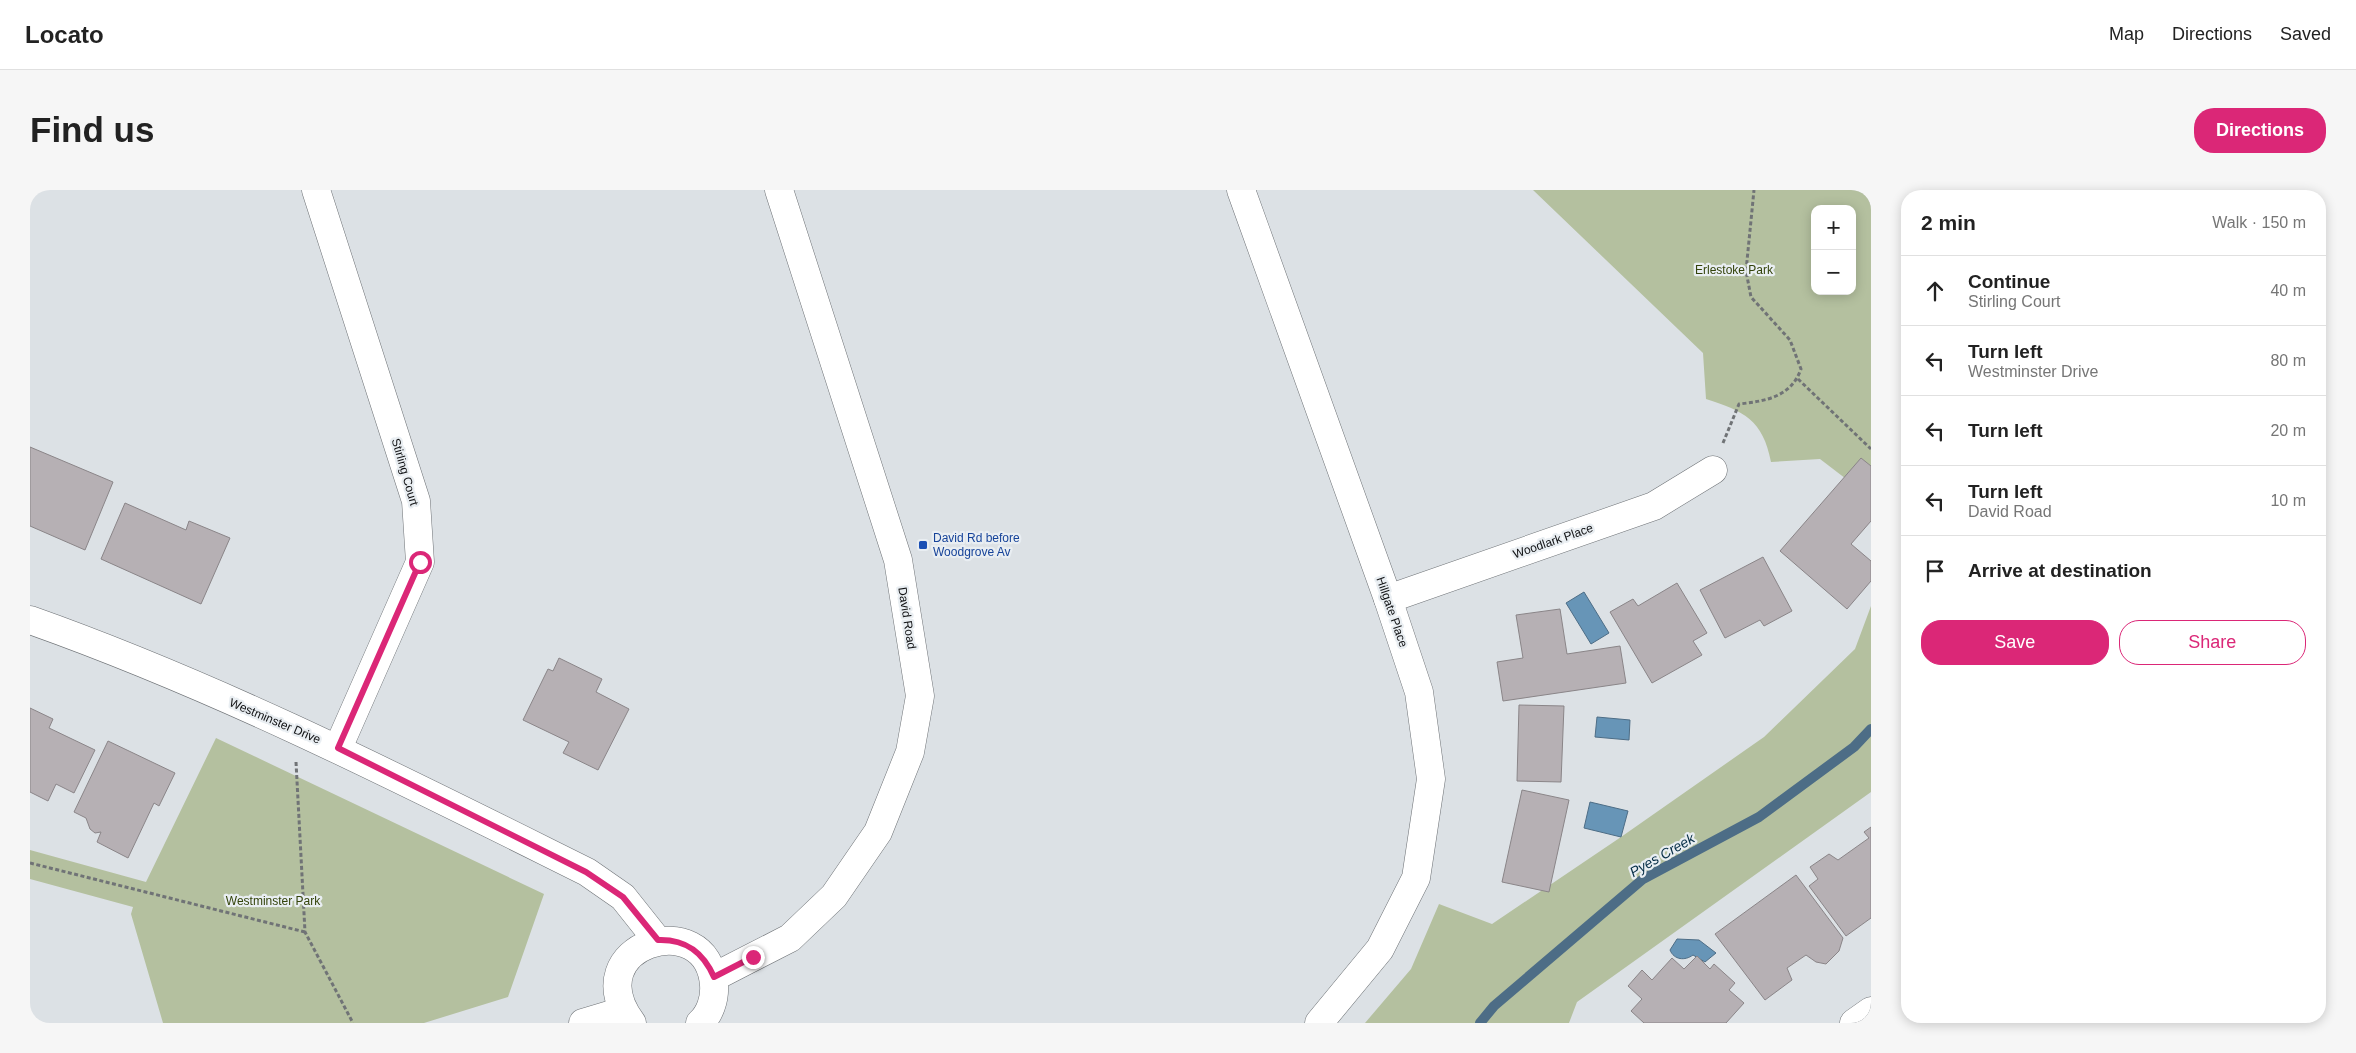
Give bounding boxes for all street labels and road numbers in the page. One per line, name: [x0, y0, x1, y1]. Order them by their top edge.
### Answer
street label: Stirling Court: [389, 437, 421, 508]
street label: Woodlark Place: [1511, 521, 1595, 561]
street label: Hillgate Place: [1373, 575, 1411, 649]
street label: David Road: [895, 586, 919, 650]
street label: Westminster Drive: [227, 695, 323, 747]

